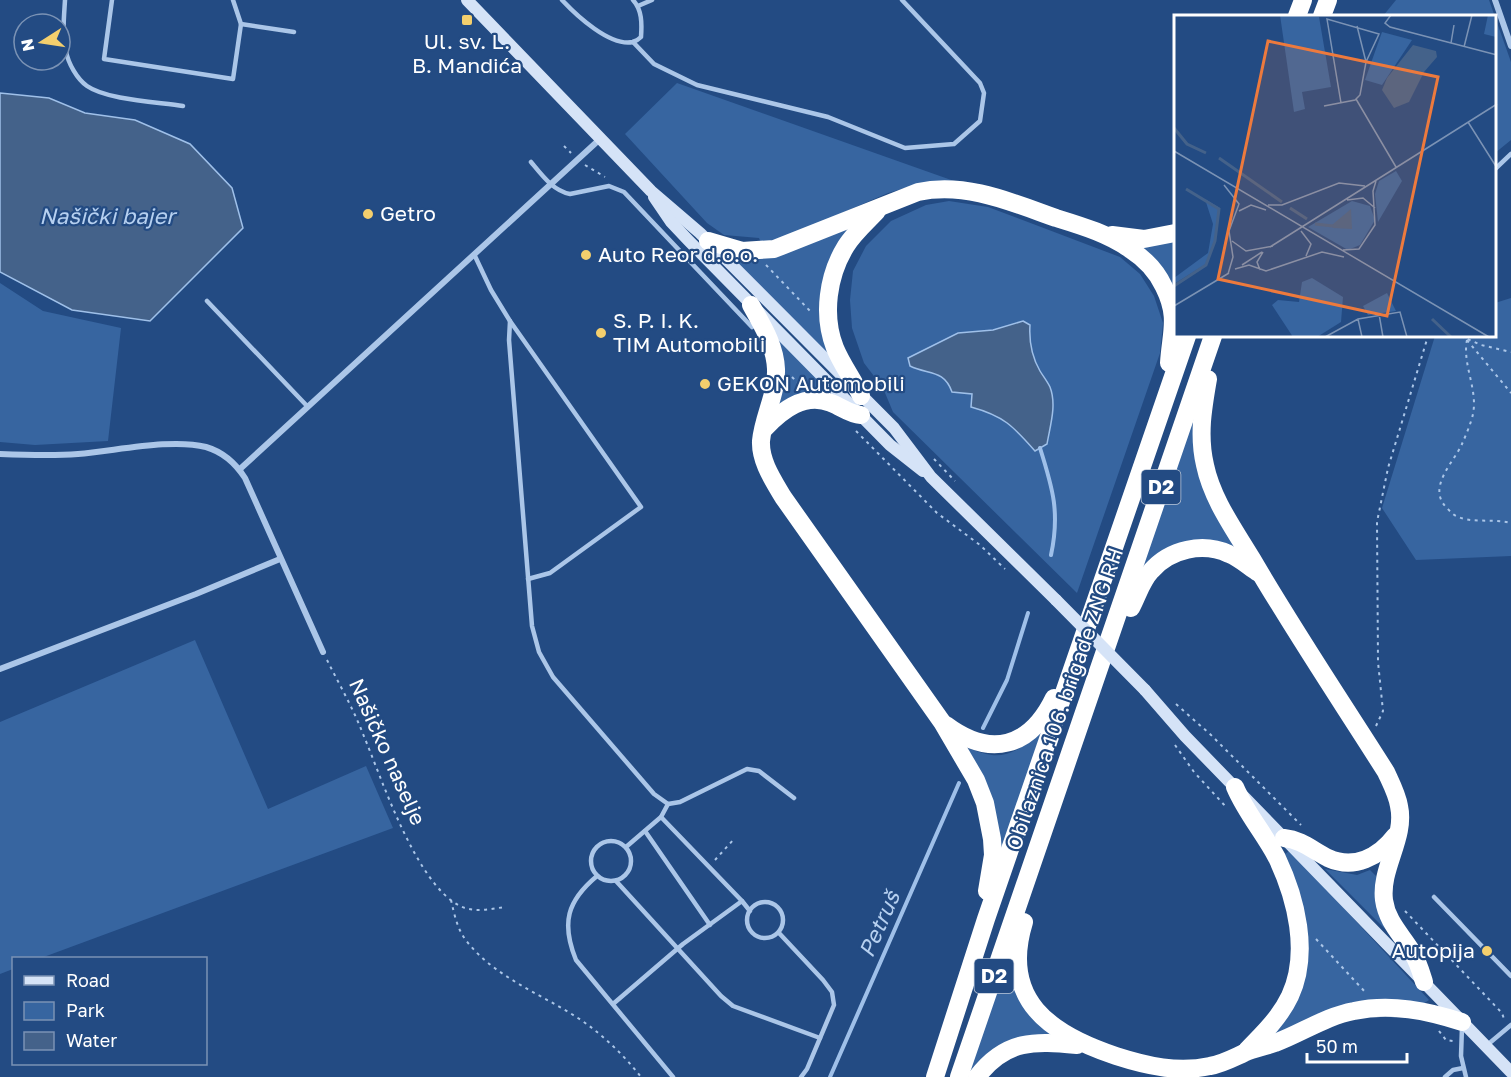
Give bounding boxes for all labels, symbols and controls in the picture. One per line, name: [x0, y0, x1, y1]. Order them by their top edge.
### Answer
north arrow: [12, 12, 72, 72]
marker: Ul. sv. L. B. Mandića: [460, 13, 474, 27]
inset map: [1174, 15, 1496, 338]
place label: Ul. sv. L. B. Mandića: [412, 28, 522, 78]
text: N: [16, 37, 38, 53]
place label: Getro: [380, 200, 436, 226]
water label: Našički bajer: [39, 202, 178, 229]
marker: Getro: [361, 207, 375, 221]
place label: Auto Reor d.o.o.: [598, 241, 758, 267]
marker: Auto Reor d.o.o.: [579, 248, 593, 262]
place label: S. P. I. K. TIM Automobili: [613, 307, 765, 357]
marker: S. P. I. K. TIM Automobili: [594, 326, 608, 340]
place label: GEKON Automobili: [717, 370, 905, 396]
marker: GEKON Automobili: [698, 377, 712, 391]
road number: D2: [1142, 470, 1180, 504]
street label: Obilaznica 106. brigade ZNG RH: [1000, 544, 1128, 854]
street label: Našičko naselje: [344, 674, 432, 829]
water label: Petruš: [852, 885, 906, 961]
place label: Autopija: [1392, 937, 1475, 963]
marker: Autopija: [1480, 944, 1494, 958]
legend: [12, 957, 207, 1065]
road number: D2: [974, 959, 1014, 993]
text: Road: [66, 969, 110, 991]
text: Park: [66, 999, 105, 1021]
scale bar: [1307, 1026, 1408, 1064]
text: Water: [66, 1029, 117, 1051]
text: 50 m: [1316, 1035, 1358, 1057]

